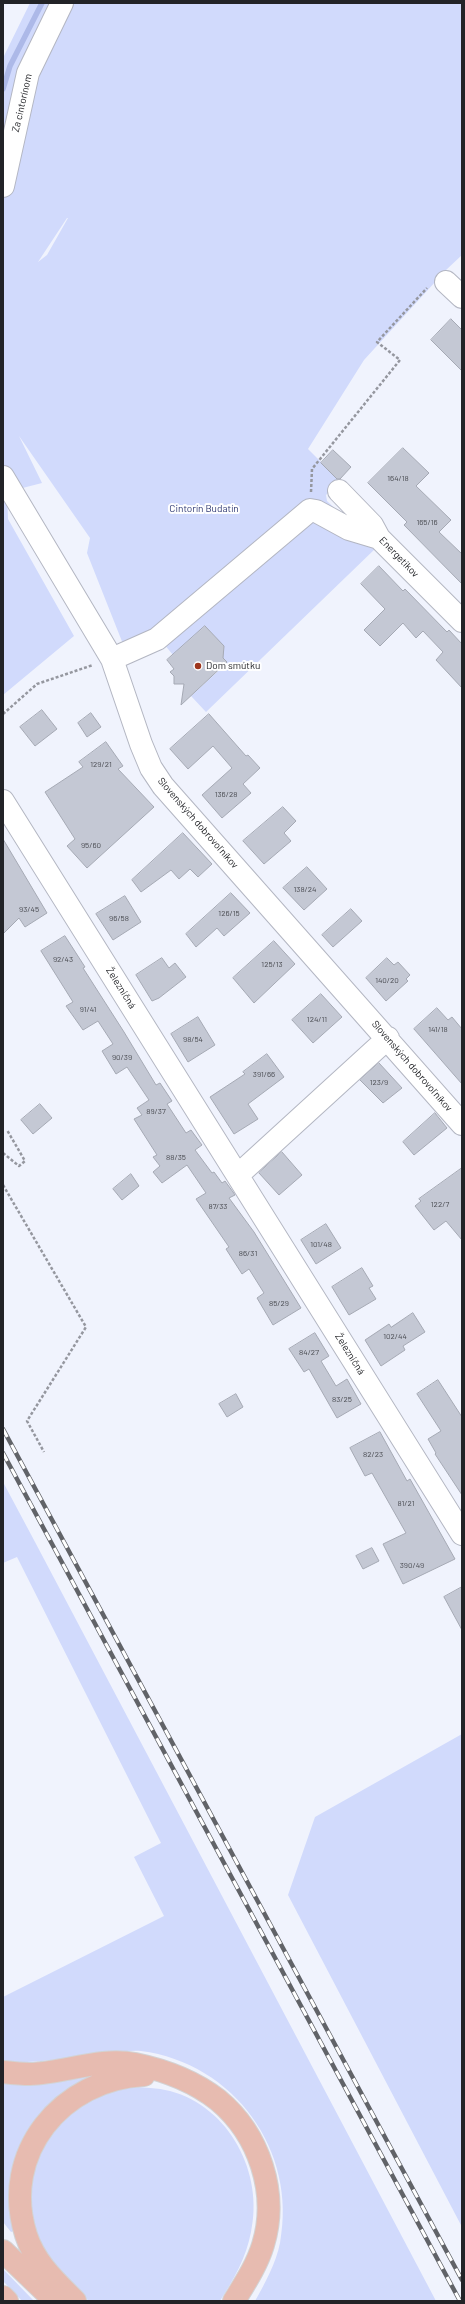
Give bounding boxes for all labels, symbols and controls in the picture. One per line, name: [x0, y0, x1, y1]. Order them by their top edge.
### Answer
street label: Za cintorínom: [9, 73, 35, 133]
house number: 164/18: [387, 473, 409, 483]
park label: Cintorín Budatín: [169, 503, 239, 515]
house number: 165/16: [416, 517, 438, 527]
street label: Energetikov: [377, 534, 421, 580]
place label: Dom smútku: [206, 660, 260, 672]
marker: Dom smútku: [193, 661, 203, 671]
house number: 129/21: [90, 759, 112, 769]
street label: Slovenských dobrovoľníkov: [155, 775, 241, 871]
house number: 136/28: [215, 789, 237, 799]
house number: 95/60: [81, 840, 101, 850]
house number: 138/24: [294, 884, 316, 894]
house number: 93/45: [19, 904, 39, 914]
house number: 126/15: [218, 908, 240, 918]
house number: 96/58: [109, 913, 129, 923]
house number: 92/43: [53, 954, 73, 964]
house number: 125/13: [261, 959, 283, 969]
street label: Železničná: [104, 965, 138, 1011]
house number: 140/20: [375, 975, 399, 985]
house number: 91/41: [80, 1004, 96, 1014]
house number: 124/11: [307, 1014, 327, 1024]
street label: Slovenských dobrovoľníkov: [369, 1018, 455, 1114]
house number: 141/18: [428, 1024, 448, 1034]
house number: 98/54: [183, 1034, 203, 1044]
house number: 90/39: [112, 1052, 132, 1062]
house number: 391/66: [253, 1069, 275, 1079]
house number: 123/9: [370, 1077, 388, 1087]
house number: 89/37: [146, 1106, 166, 1116]
house number: 88/35: [166, 1152, 186, 1162]
house number: 122/7: [431, 1199, 449, 1209]
house number: 87/33: [209, 1201, 227, 1211]
house number: 101/48: [310, 1239, 332, 1249]
house number: 86/31: [239, 1248, 257, 1258]
house number: 85/29: [269, 1298, 289, 1308]
street label: Železničná: [333, 1331, 367, 1377]
house number: 102/44: [383, 1331, 407, 1341]
house number: 84/27: [299, 1347, 319, 1357]
house number: 83/25: [332, 1394, 352, 1404]
house number: 82/23: [363, 1449, 383, 1459]
house number: 81/21: [398, 1498, 414, 1508]
house number: 390/49: [400, 1560, 424, 1570]

